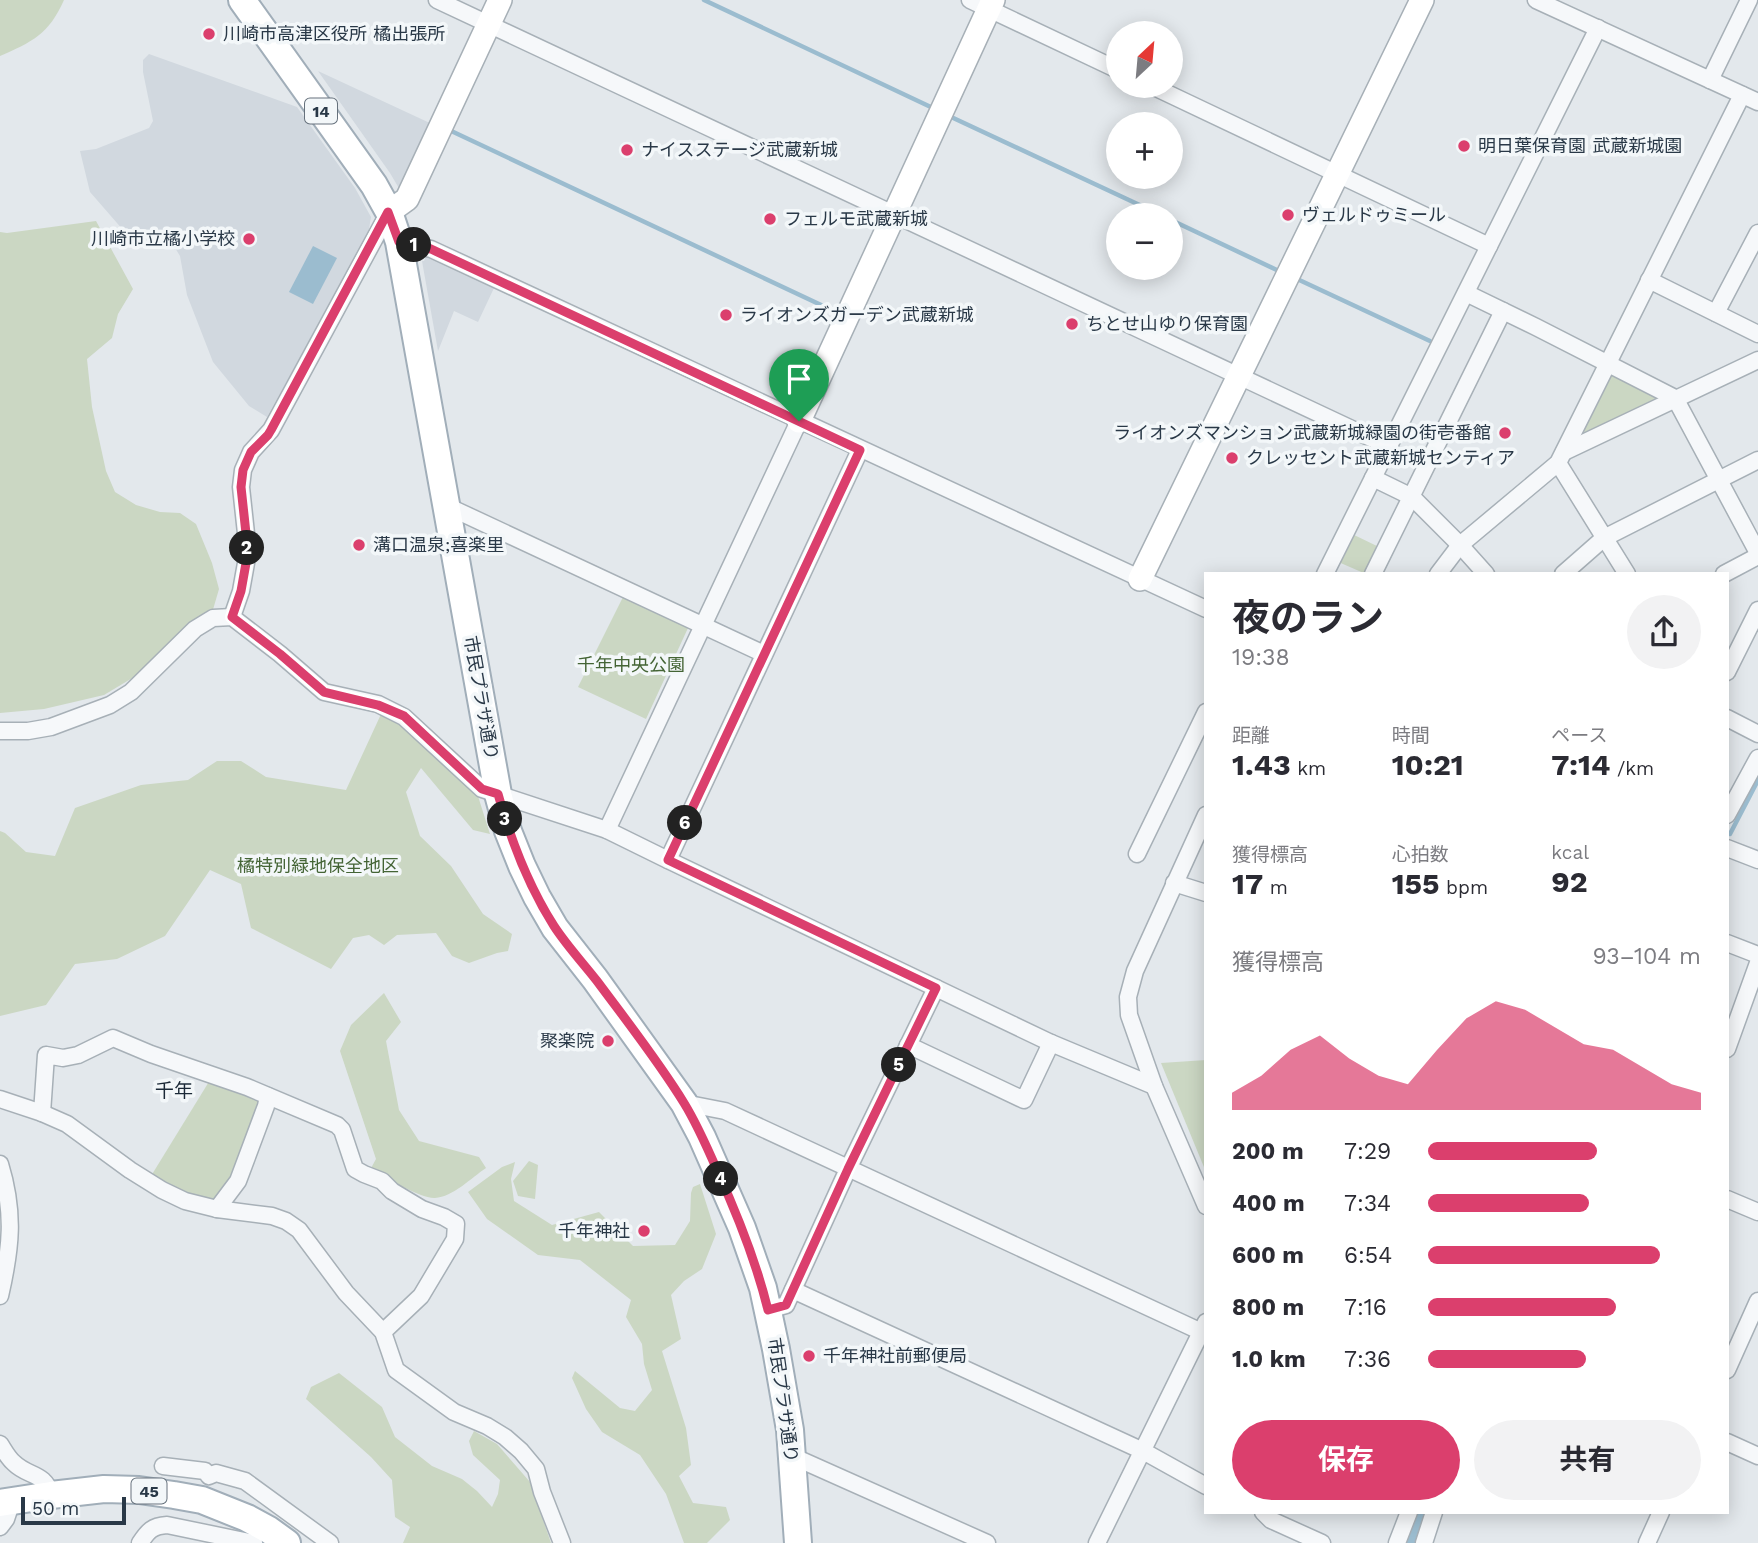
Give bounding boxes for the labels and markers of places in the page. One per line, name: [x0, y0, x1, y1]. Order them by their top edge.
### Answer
place label: 川崎市高津区役所 橘出張所: [223, 23, 445, 44]
marker: 川崎市高津区役所 橘出張所: [201, 26, 217, 42]
place label: 明日葉保育園 武蔵新城園: [1478, 135, 1682, 156]
marker: 明日葉保育園 武蔵新城園: [1456, 138, 1472, 154]
place label: ナイスステージ武蔵新城: [641, 139, 838, 160]
marker: ナイスステージ武蔵新城: [619, 142, 635, 158]
place label: ヴェルドゥミール: [1302, 204, 1446, 225]
marker: ヴェルドゥミール: [1280, 207, 1296, 223]
place label: フェルモ武蔵新城: [784, 208, 928, 229]
marker: フェルモ武蔵新城: [762, 211, 778, 227]
place label: 川崎市立橘小学校: [91, 228, 235, 249]
pin: 1: [396, 228, 432, 262]
marker: 川崎市立橘小学校: [241, 231, 257, 247]
place label: ライオンズガーデン武蔵新城: [740, 304, 974, 325]
marker: ライオンズガーデン武蔵新城: [718, 307, 734, 323]
place label: ちとせ山ゆり保育園: [1086, 313, 1248, 334]
marker: ちとせ山ゆり保育園: [1064, 316, 1080, 332]
pin: [769, 349, 829, 421]
place label: ライオンズマンション武蔵新城緑園の街壱番館: [1113, 422, 1491, 443]
marker: ライオンズマンション武蔵新城緑園の街壱番館: [1497, 425, 1513, 441]
place label: クレッセント武蔵新城センティア: [1246, 447, 1515, 468]
marker: クレッセント武蔵新城センティア: [1224, 450, 1240, 466]
pin: 2: [230, 530, 264, 566]
place label: 溝口温泉;喜楽里: [373, 534, 504, 555]
marker: 溝口温泉;喜楽里: [351, 537, 367, 553]
pin: 3: [488, 802, 522, 836]
pin: 6: [668, 806, 702, 840]
place label: 聚楽院: [540, 1030, 594, 1051]
marker: 聚楽院: [600, 1033, 616, 1049]
pin: 5: [881, 1048, 916, 1082]
pin: 4: [704, 1162, 738, 1196]
place label: 千年神社: [558, 1220, 630, 1241]
marker: 千年神社: [636, 1223, 652, 1239]
place label: 千年神社前郵便局: [823, 1345, 967, 1366]
marker: 千年神社前郵便局: [801, 1348, 817, 1364]

